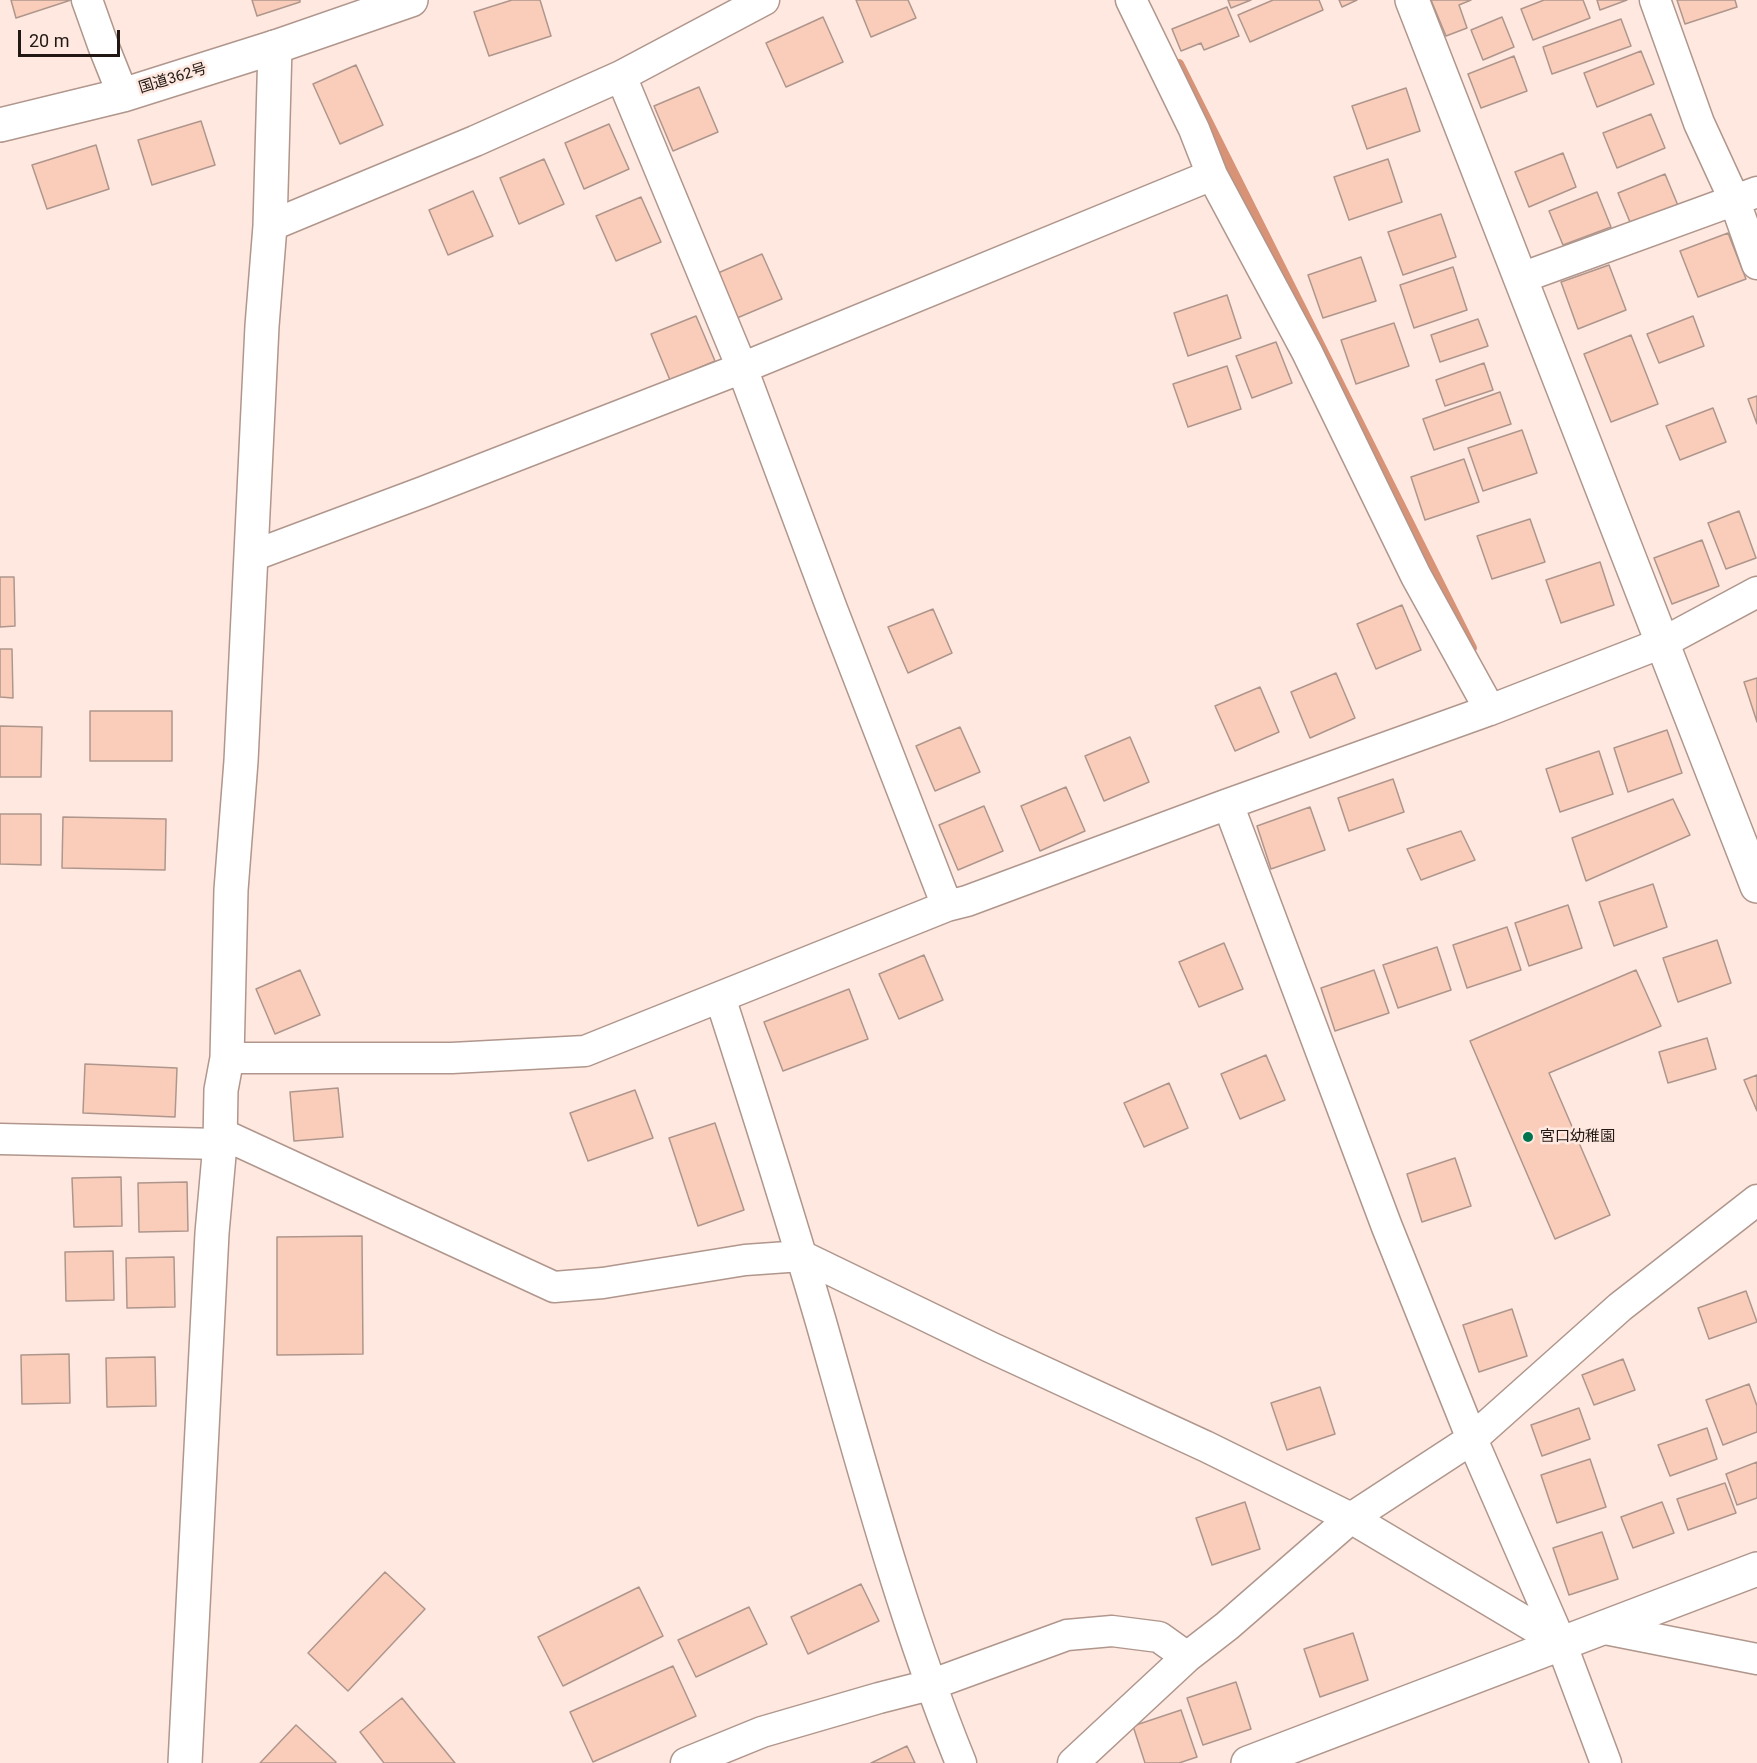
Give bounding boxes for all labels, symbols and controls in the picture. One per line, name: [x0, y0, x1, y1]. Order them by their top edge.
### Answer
scale bar: [21, 18, 123, 56]
text: 20 m: [29, 30, 69, 51]
street label: 国道362号: [137, 60, 209, 98]
place label: 宮口幼稚園: [1540, 1128, 1615, 1146]
marker: 宮口幼稚園: [1521, 1130, 1535, 1144]

